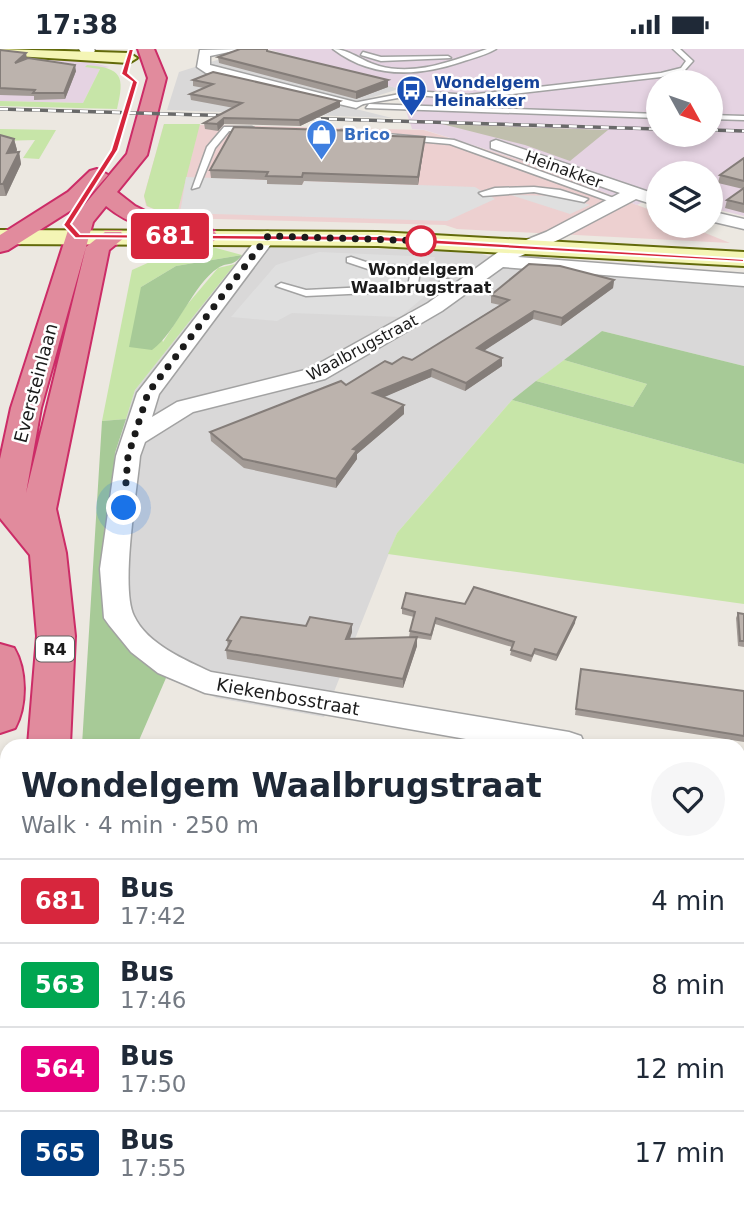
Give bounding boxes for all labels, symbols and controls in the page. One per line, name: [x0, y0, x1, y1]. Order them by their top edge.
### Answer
text: 17:38: [35, 10, 118, 40]
north arrow: [646, 70, 723, 147]
map controls: [646, 70, 723, 238]
place label: Wondelgem Heinakker: [434, 73, 540, 110]
bus stop icon: Wondelgem Heinakker: [394, 74, 428, 118]
shop icon: Brico: [304, 117, 338, 161]
place label: Brico: [344, 125, 390, 144]
street label: Heinakker: [523, 147, 605, 192]
button: layers: [646, 161, 723, 238]
line badge: 681: [130, 213, 210, 259]
text: 681: [145, 222, 195, 250]
marker: Wondelgem Waalbrugstraat: [406, 226, 436, 256]
place label: Wondelgem Waalbrugstraat: [351, 260, 492, 297]
street label: Waalbrugstraat: [303, 310, 421, 385]
street label: Eversteinlaan: [9, 321, 62, 445]
your location: [106, 490, 141, 525]
road number: R4: [36, 636, 74, 661]
street label: Kiekenbosstraat: [215, 674, 361, 719]
button: heart: [651, 762, 725, 836]
text: Wondelgem Waalbrugstraat: [21, 766, 542, 805]
text: Walk · 4 min · 250 m: [21, 812, 259, 838]
text: Bus: [120, 873, 174, 903]
text: 4 min: [651, 886, 725, 916]
text: 681: [35, 887, 85, 915]
text: 17:42: [120, 903, 186, 929]
text: Bus: [120, 957, 174, 987]
text: 8 min: [651, 970, 725, 1000]
text: 563: [35, 971, 85, 999]
text: 17:46: [120, 987, 186, 1013]
text: Bus: [120, 1041, 174, 1071]
text: 12 min: [635, 1054, 725, 1084]
text: 564: [35, 1055, 85, 1083]
text: 17:50: [120, 1071, 186, 1097]
text: Bus: [120, 1125, 174, 1155]
text: 17 min: [635, 1138, 725, 1168]
text: 565: [35, 1139, 85, 1167]
text: 17:55: [120, 1155, 186, 1181]

